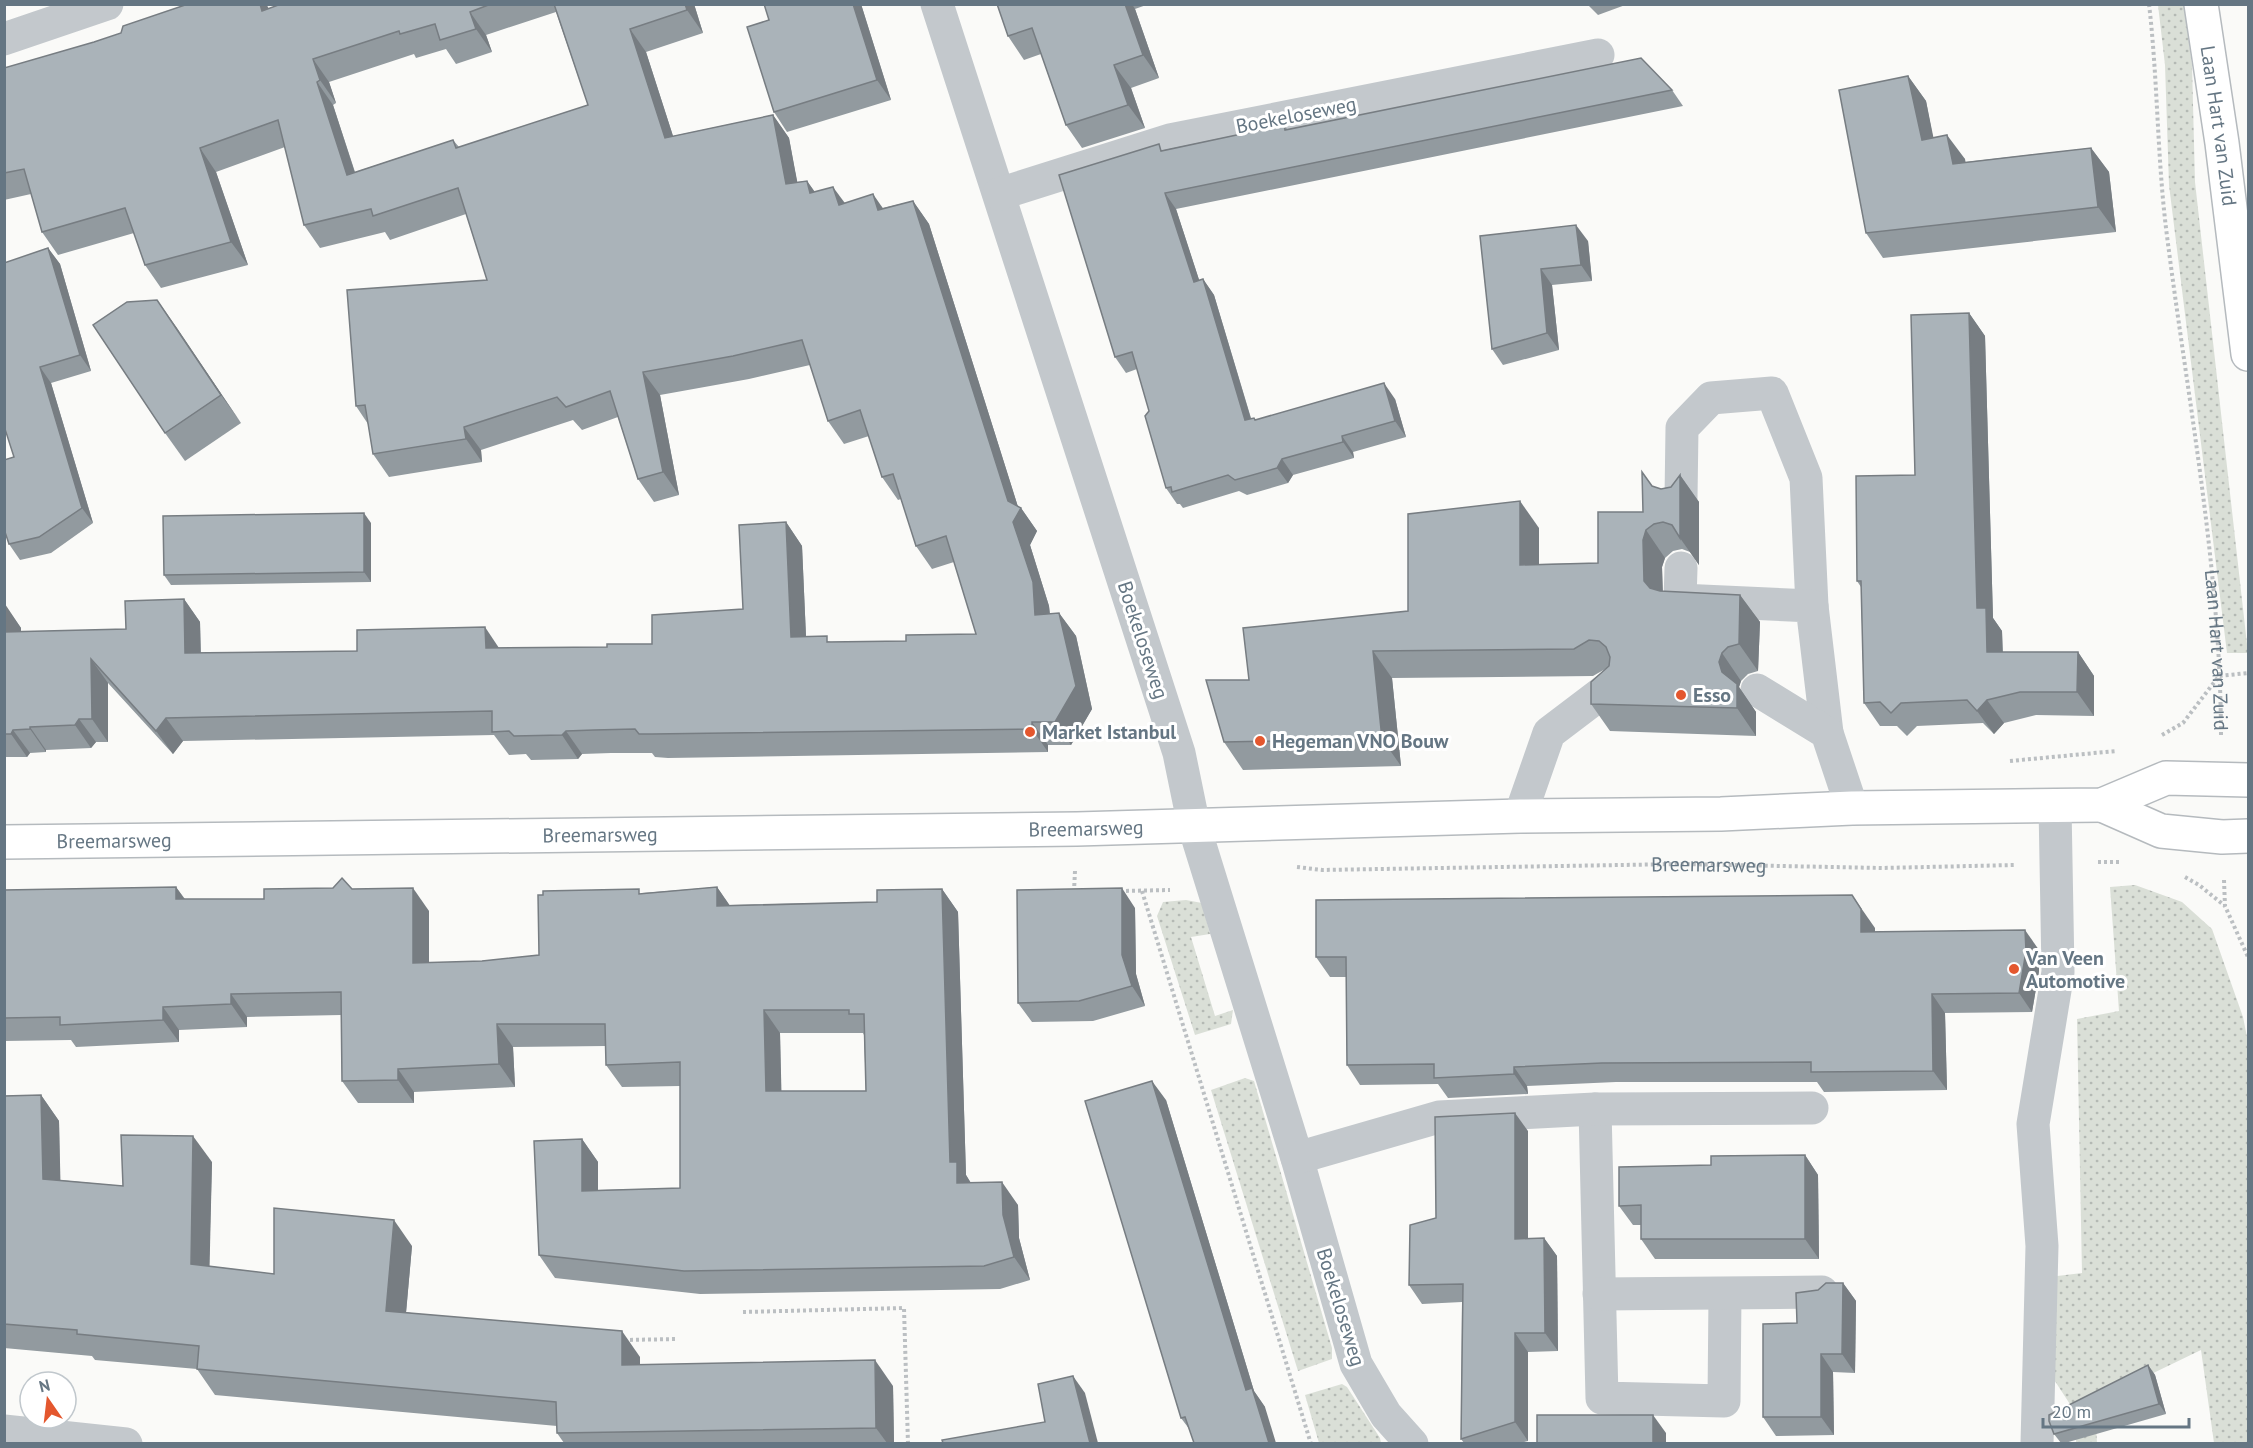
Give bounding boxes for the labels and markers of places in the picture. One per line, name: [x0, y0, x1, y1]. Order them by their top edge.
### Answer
place label: Esso: [1693, 682, 1731, 708]
marker: Esso: [1674, 688, 1688, 702]
place label: Market Istanbul: [1042, 719, 1176, 745]
marker: Market Istanbul: [1023, 725, 1037, 739]
place label: Hegeman VNO Bouw: [1272, 728, 1449, 754]
marker: Hegeman VNO Bouw: [1253, 734, 1267, 748]
place label: Van Veen Automotive: [2025, 945, 2125, 994]
marker: Van Veen Automotive: [2007, 962, 2021, 976]

